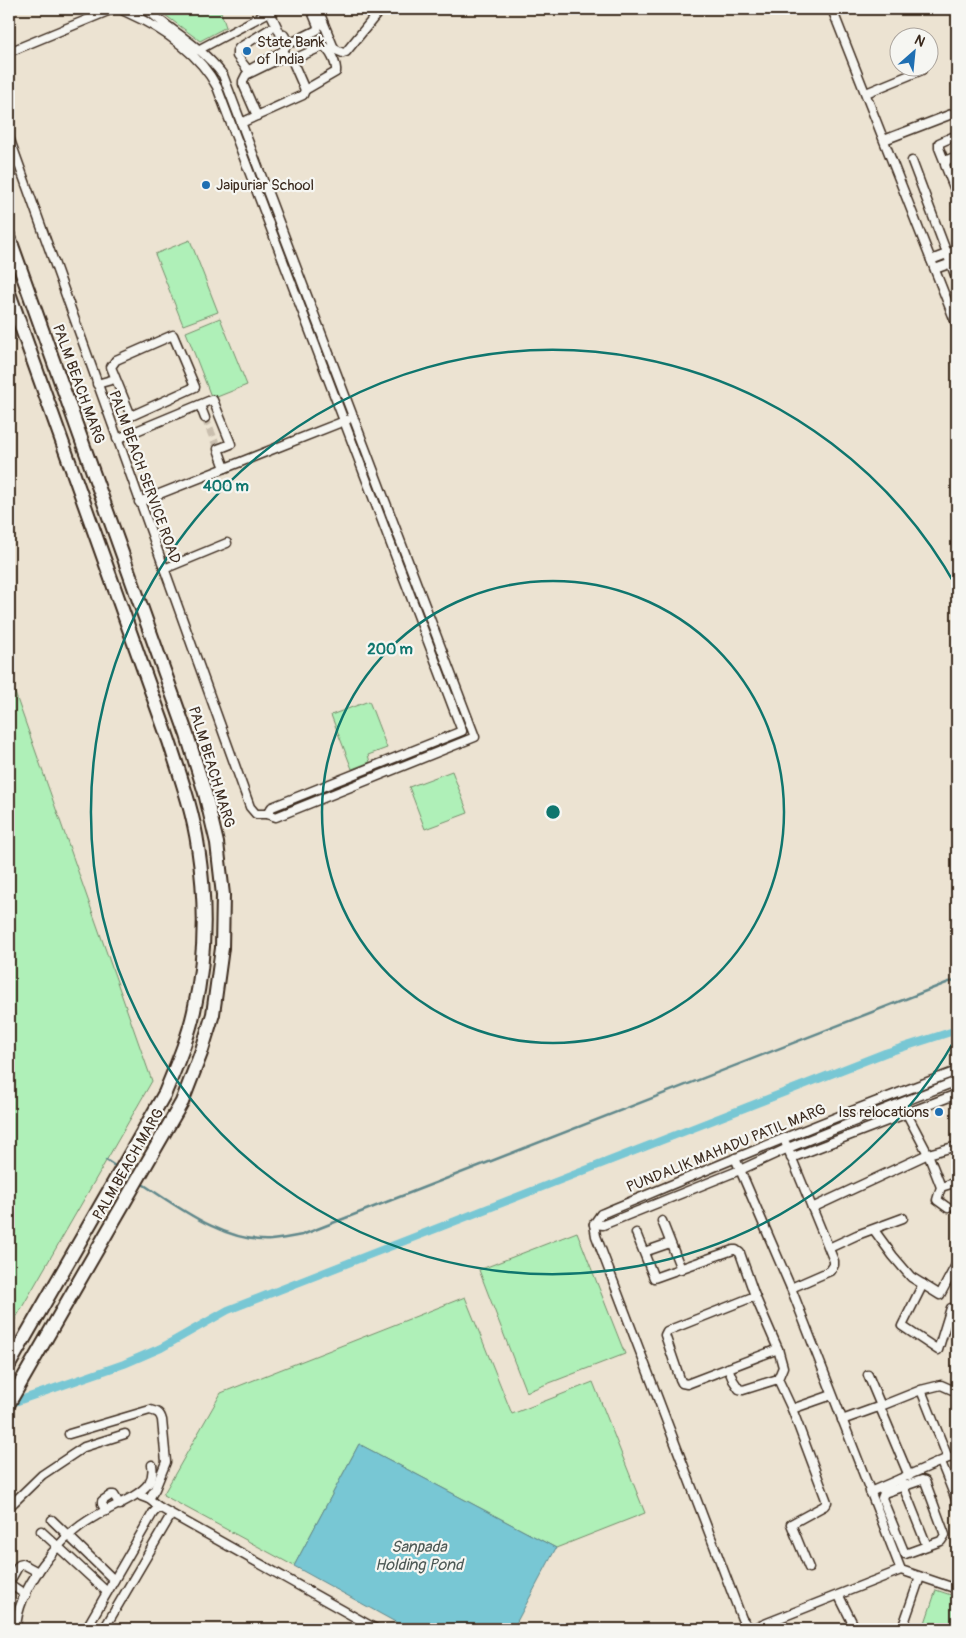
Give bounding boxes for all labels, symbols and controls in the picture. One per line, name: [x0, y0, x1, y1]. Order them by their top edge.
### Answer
north arrow: [888, 28, 938, 78]
text: N: [912, 31, 928, 51]
place label: State Bank of India: [257, 33, 326, 69]
marker: State Bank of India: [241, 45, 253, 57]
place label: Jaipuriar School: [216, 176, 314, 195]
marker: Jaipuriar School: [200, 179, 212, 191]
street label: PALM BEACH MARG: [48, 322, 109, 447]
street label: PALM BEACH SERVICE ROAD: [104, 388, 185, 566]
text: 400 m: [203, 477, 249, 496]
text: 200 m: [367, 640, 413, 659]
street label: PALM BEACH MARG: [184, 704, 239, 830]
centre of rings: [544, 803, 562, 821]
street label: PUNDALIK MAHADU PATIL MARG: [624, 1100, 829, 1197]
place label: Iss relocations: [838, 1103, 929, 1122]
street label: PALM BEACH MARG: [89, 1105, 168, 1224]
marker: Iss relocations: [933, 1106, 945, 1118]
water label: Sanpada Holding Pond: [375, 1537, 465, 1575]

